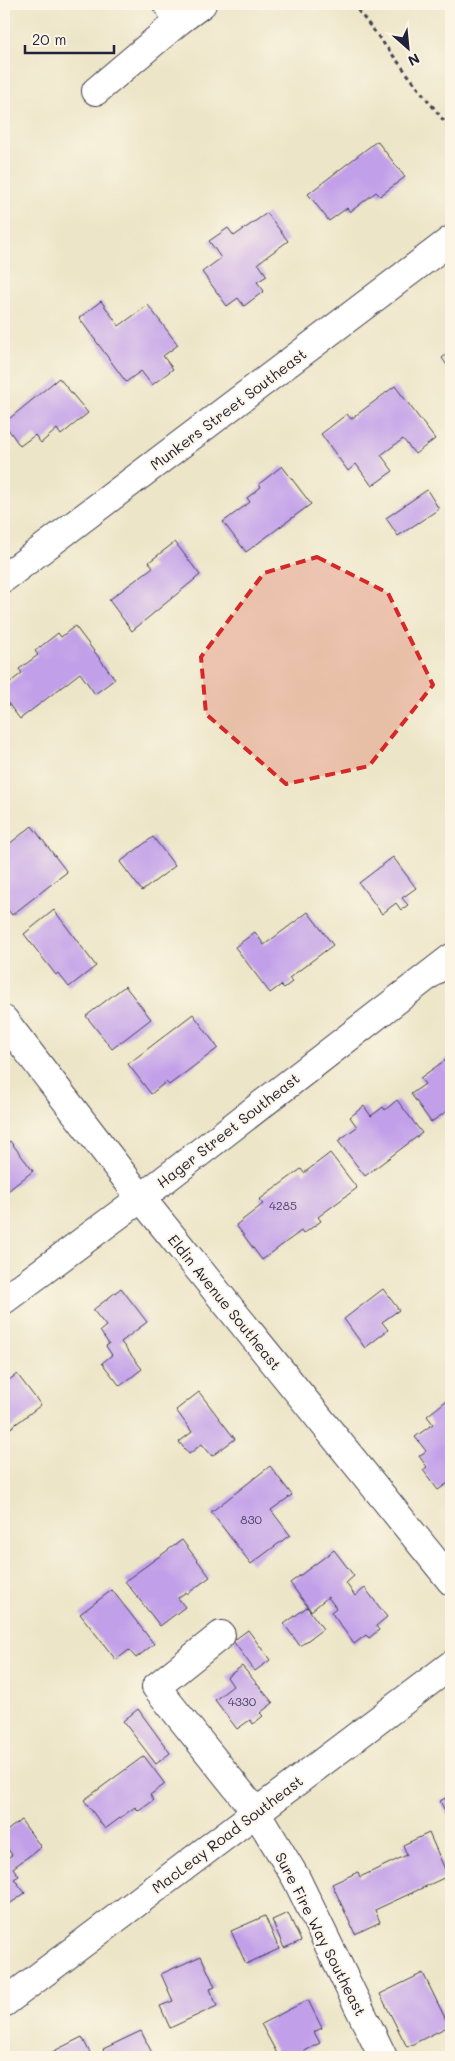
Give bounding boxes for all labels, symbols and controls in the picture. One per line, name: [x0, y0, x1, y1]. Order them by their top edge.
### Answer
scale bar: [25, 22, 114, 54]
north arrow: [382, 22, 432, 72]
text: 20 m: [32, 29, 66, 49]
text: N: [405, 49, 423, 71]
street label: Munkers Street Southeast: [146, 344, 310, 474]
street label: Hager Street Southeast: [152, 1068, 304, 1192]
house number: 4285: [269, 1197, 297, 1213]
street label: Eldin Avenue Southeast: [164, 1230, 286, 1374]
house number: 830: [240, 1511, 262, 1527]
house number: 4330: [228, 1693, 257, 1709]
street label: MacLeay Road Southeast: [147, 1770, 307, 1898]
street label: Sure Fire Way Southeast: [271, 1849, 371, 2019]

